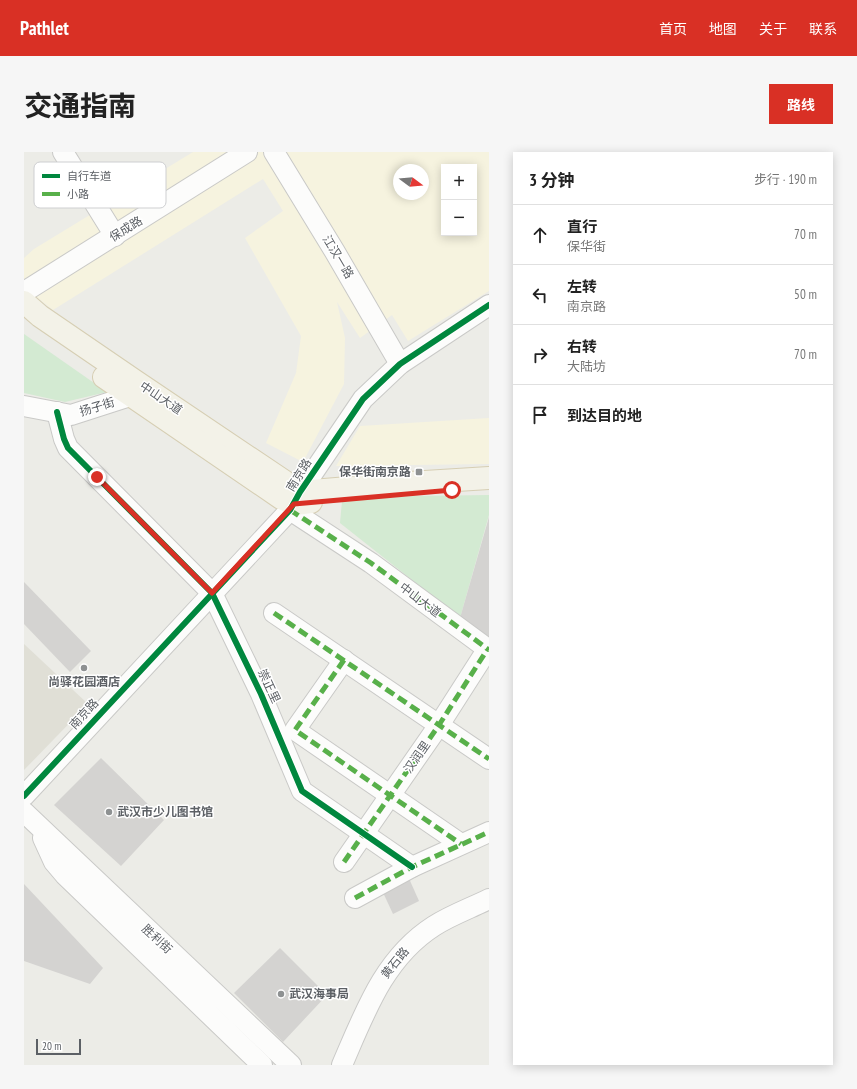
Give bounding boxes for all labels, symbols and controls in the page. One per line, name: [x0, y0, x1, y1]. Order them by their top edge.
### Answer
text: Pathlet: [20, 16, 69, 40]
text: 首页: [659, 20, 687, 38]
text: 地图: [709, 20, 737, 38]
text: 关于: [759, 20, 787, 38]
text: 联系: [809, 20, 837, 38]
button: 路线: [769, 84, 833, 124]
text: 交通指南: [24, 87, 136, 124]
legend: [34, 162, 166, 208]
north arrow: [393, 164, 429, 200]
map controls: [441, 164, 477, 236]
button: +: [441, 164, 477, 200]
text: 自行车道: [67, 169, 111, 183]
text: 3 分钟: [529, 169, 575, 191]
text: 步行 · 190 m: [754, 171, 817, 188]
text: 小路: [67, 187, 89, 201]
button: −: [441, 200, 477, 236]
street label: 保成路: [106, 213, 145, 244]
text: 直行: [567, 217, 597, 236]
icon: ahead: [529, 224, 551, 246]
text: 70 m: [794, 226, 817, 243]
street label: 江汉一路: [320, 232, 357, 281]
text: 保华街: [567, 238, 606, 255]
text: 左转: [567, 277, 597, 296]
icon: left: [529, 284, 551, 306]
text: 50 m: [794, 286, 817, 303]
text: 南京路: [567, 298, 606, 315]
text: 右转: [567, 337, 597, 356]
icon: right: [529, 344, 551, 366]
text: 70 m: [794, 346, 817, 363]
text: 大陆坊: [567, 358, 606, 375]
street label: 中山大道: [137, 378, 185, 417]
street label: 扬子街: [77, 394, 116, 419]
icon: arrive: [529, 404, 551, 426]
text: 到达目的地: [567, 406, 642, 425]
street label: 南京路: [283, 455, 314, 494]
place label: 保华街南京路: [339, 464, 411, 479]
marker: 保华街南京路: [414, 467, 424, 477]
route end: [88, 468, 106, 486]
route start: [443, 481, 461, 499]
street label: 中山大道: [397, 579, 444, 620]
marker: 尚驿花园酒店: [79, 663, 89, 673]
street label: 崇正里: [255, 666, 284, 705]
place label: 尚驿花园酒店: [48, 674, 120, 689]
street label: 南京路: [66, 695, 101, 732]
street label: 汉润里: [400, 738, 433, 776]
place label: 武汉市少儿图书馆: [117, 804, 213, 819]
marker: 武汉市少儿图书馆: [104, 807, 114, 817]
street label: 胜利街: [139, 921, 176, 956]
street label: 黄石路: [377, 944, 412, 981]
place label: 武汉海事局: [289, 986, 349, 1001]
marker: 武汉海事局: [276, 989, 286, 999]
scale bar: [36, 1037, 81, 1056]
text: 20 m: [42, 1039, 61, 1053]

